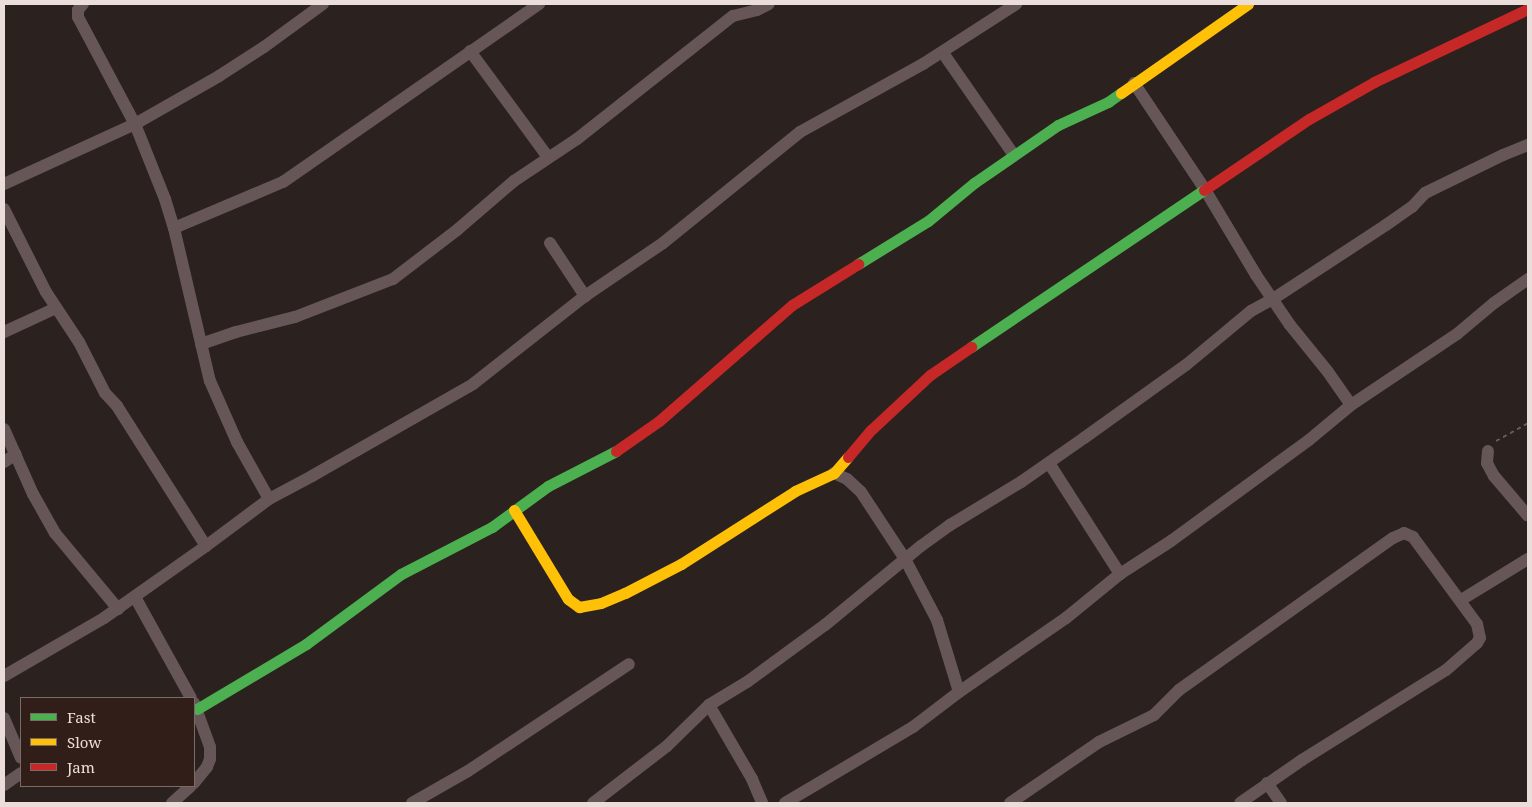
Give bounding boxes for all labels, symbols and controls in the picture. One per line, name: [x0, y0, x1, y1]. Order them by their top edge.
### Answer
legend: [20, 697, 195, 787]
text: Fast: [67, 707, 96, 727]
text: Slow: [67, 732, 101, 752]
text: Jam: [67, 757, 95, 777]

